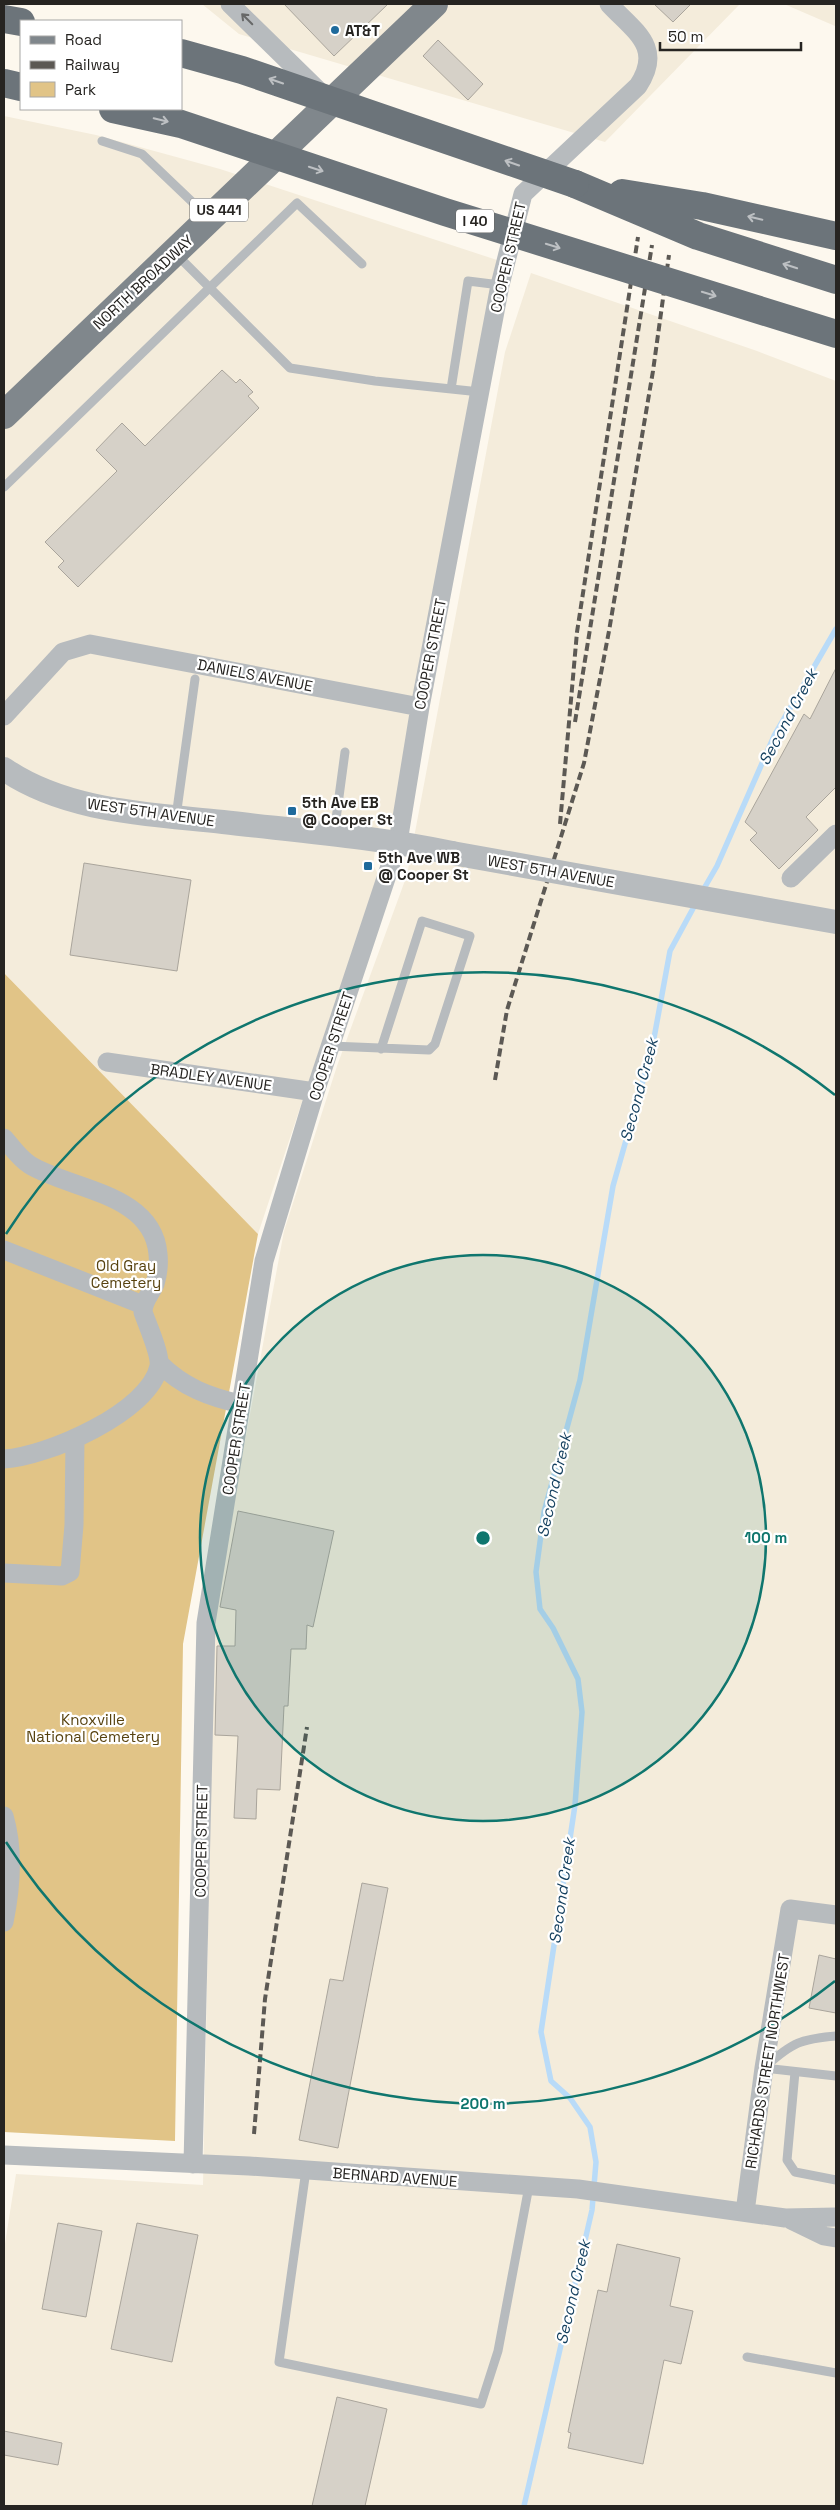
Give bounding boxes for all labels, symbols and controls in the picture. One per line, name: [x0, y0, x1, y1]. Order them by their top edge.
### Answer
one-way arrow: [241, 13, 253, 25]
legend: [20, 20, 182, 110]
scale bar: [660, 20, 801, 52]
place label: AT&T: [345, 21, 380, 40]
marker: AT&T: [329, 24, 341, 36]
text: 50 m: [668, 27, 703, 46]
text: Road: [65, 30, 102, 49]
text: Railway: [65, 55, 120, 74]
one-way arrow: [268, 76, 284, 85]
text: Park: [65, 80, 96, 99]
one-way arrow: [152, 116, 168, 125]
one-way arrow: [505, 158, 520, 167]
one-way arrow: [307, 165, 323, 174]
road number: US 441: [190, 198, 248, 222]
street label: COOPER STREET: [486, 200, 530, 314]
road number: I 40: [456, 210, 494, 232]
one-way arrow: [747, 213, 763, 222]
street label: NORTH BROADWAY: [89, 231, 197, 333]
one-way arrow: [545, 241, 561, 251]
one-way arrow: [782, 260, 798, 270]
one-way arrow: [700, 290, 716, 300]
street label: COOPER STREET: [410, 596, 450, 711]
street label: DANIELS AVENUE: [196, 654, 314, 696]
water label: Second Creek: [754, 663, 823, 769]
place label: 5th Ave EB @ Cooper St: [302, 793, 393, 829]
street label: WEST 5TH AVENUE: [86, 794, 216, 830]
marker: 5th Ave EB @ Cooper St: [286, 805, 298, 817]
place label: 5th Ave WB @ Cooper St: [378, 848, 469, 884]
street label: WEST 5TH AVENUE: [486, 850, 616, 892]
marker: 5th Ave WB @ Cooper St: [362, 860, 374, 872]
street label: COOPER STREET: [304, 989, 358, 1103]
water label: Second Creek: [615, 1034, 664, 1144]
street label: BRADLEY AVENUE: [149, 1059, 273, 1095]
park label: Old Gray Cemetery: [91, 1256, 161, 1292]
street label: COOPER STREET: [218, 1381, 254, 1496]
water label: Second Creek: [532, 1428, 577, 1539]
text: 100 m: [745, 1528, 787, 1547]
centre of rings: [474, 1529, 492, 1547]
park label: Knoxville National Cemetery: [26, 1710, 160, 1746]
street label: COOPER STREET: [191, 1784, 211, 1898]
water label: Second Creek: [544, 1834, 580, 1945]
street label: RICHARDS STREET NORTHWEST: [741, 1952, 793, 2170]
text: 200 m: [461, 2094, 505, 2113]
street label: BERNARD AVENUE: [332, 2163, 458, 2191]
water label: Second Creek: [551, 2235, 596, 2346]

